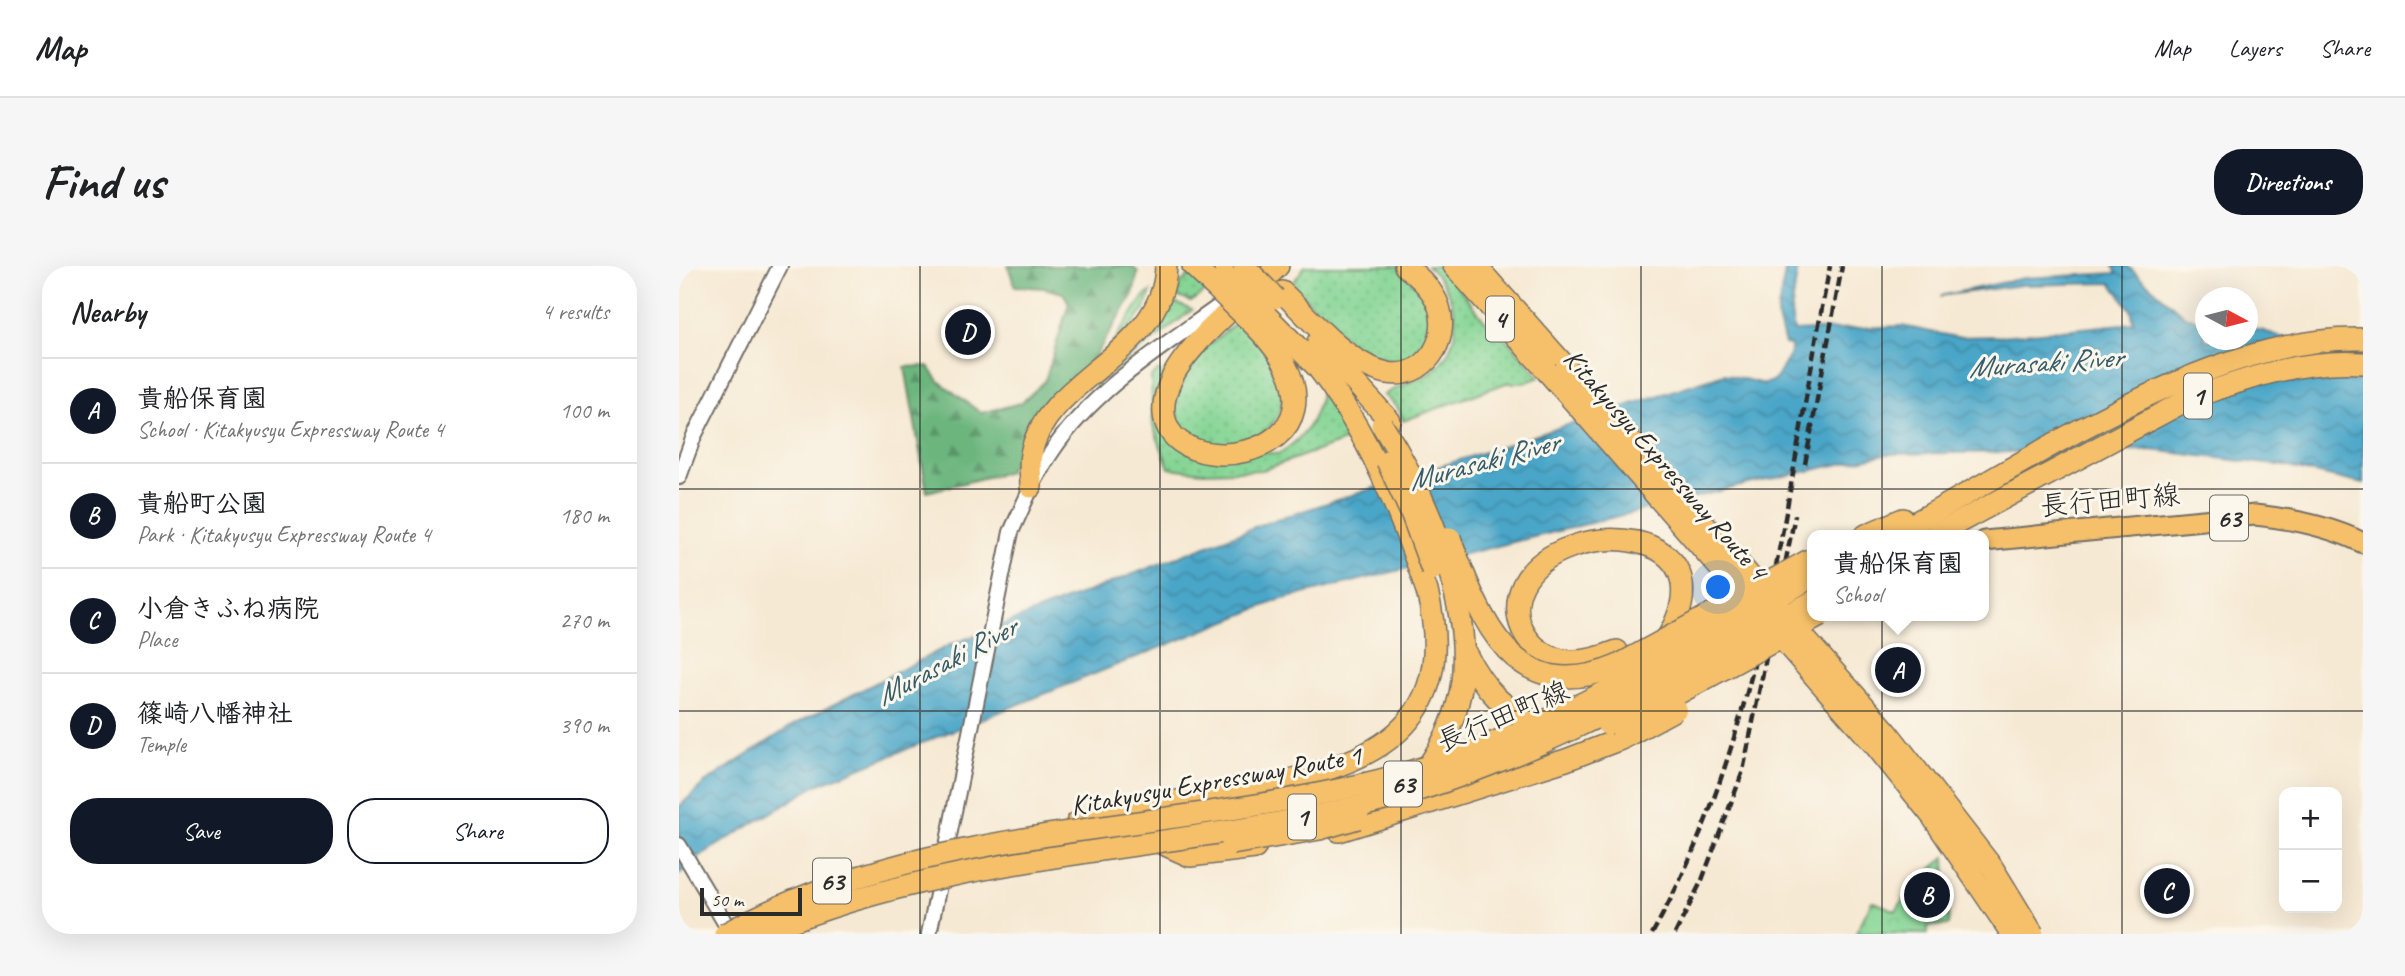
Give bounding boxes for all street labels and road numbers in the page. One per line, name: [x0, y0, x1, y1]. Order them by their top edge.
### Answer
road number: 4: [1486, 296, 1514, 342]
street label: Kitakyusyu Expressway Route 4: [1556, 341, 1777, 588]
road number: 1: [2184, 374, 2212, 419]
street label: 長行田町線: [2039, 476, 2181, 524]
road number: 63: [2210, 496, 2248, 540]
street label: 長行田町線: [1432, 673, 1574, 759]
street label: Kitakyusyu Expressway Route 1: [1068, 738, 1364, 822]
road number: 63: [1384, 762, 1422, 806]
road number: 1: [1288, 794, 1316, 839]
road number: 63: [813, 859, 851, 904]

